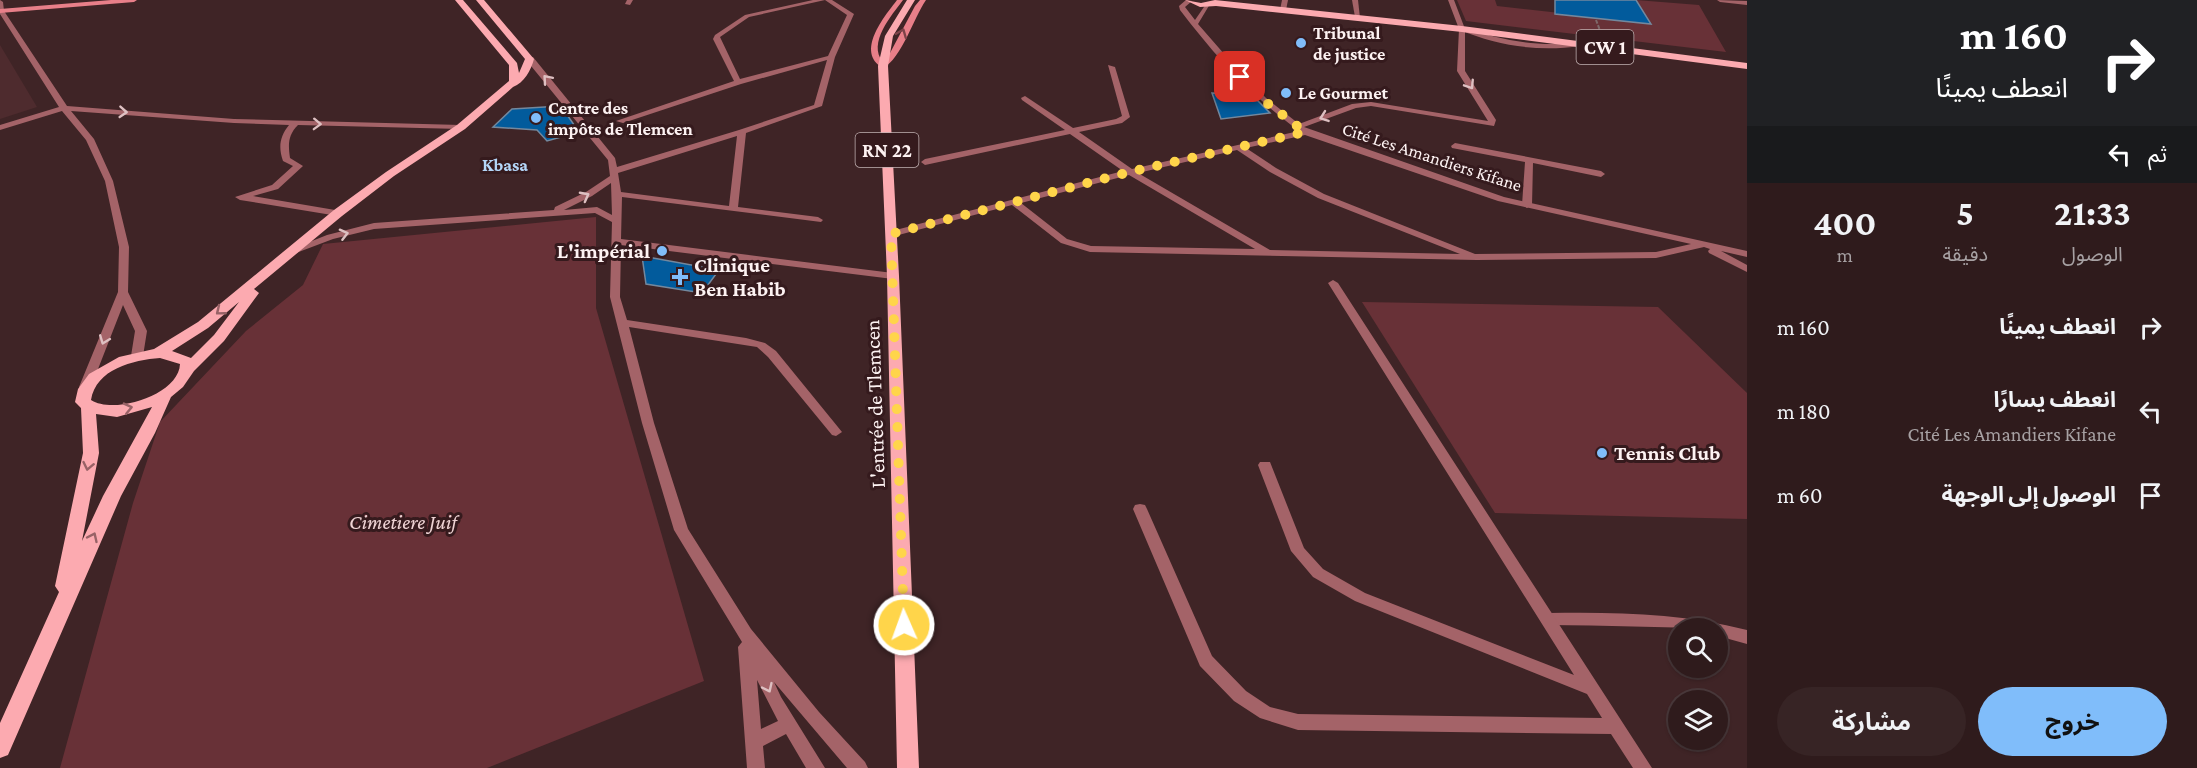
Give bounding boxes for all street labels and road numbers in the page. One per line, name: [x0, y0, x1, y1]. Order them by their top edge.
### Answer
road number: CW 1: [1576, 30, 1634, 64]
street label: Cité Les Amandiers Kifane: [1340, 119, 1524, 196]
road number: RN 22: [856, 133, 918, 167]
street label: L'entrée de Tlemcen: [860, 319, 890, 489]

